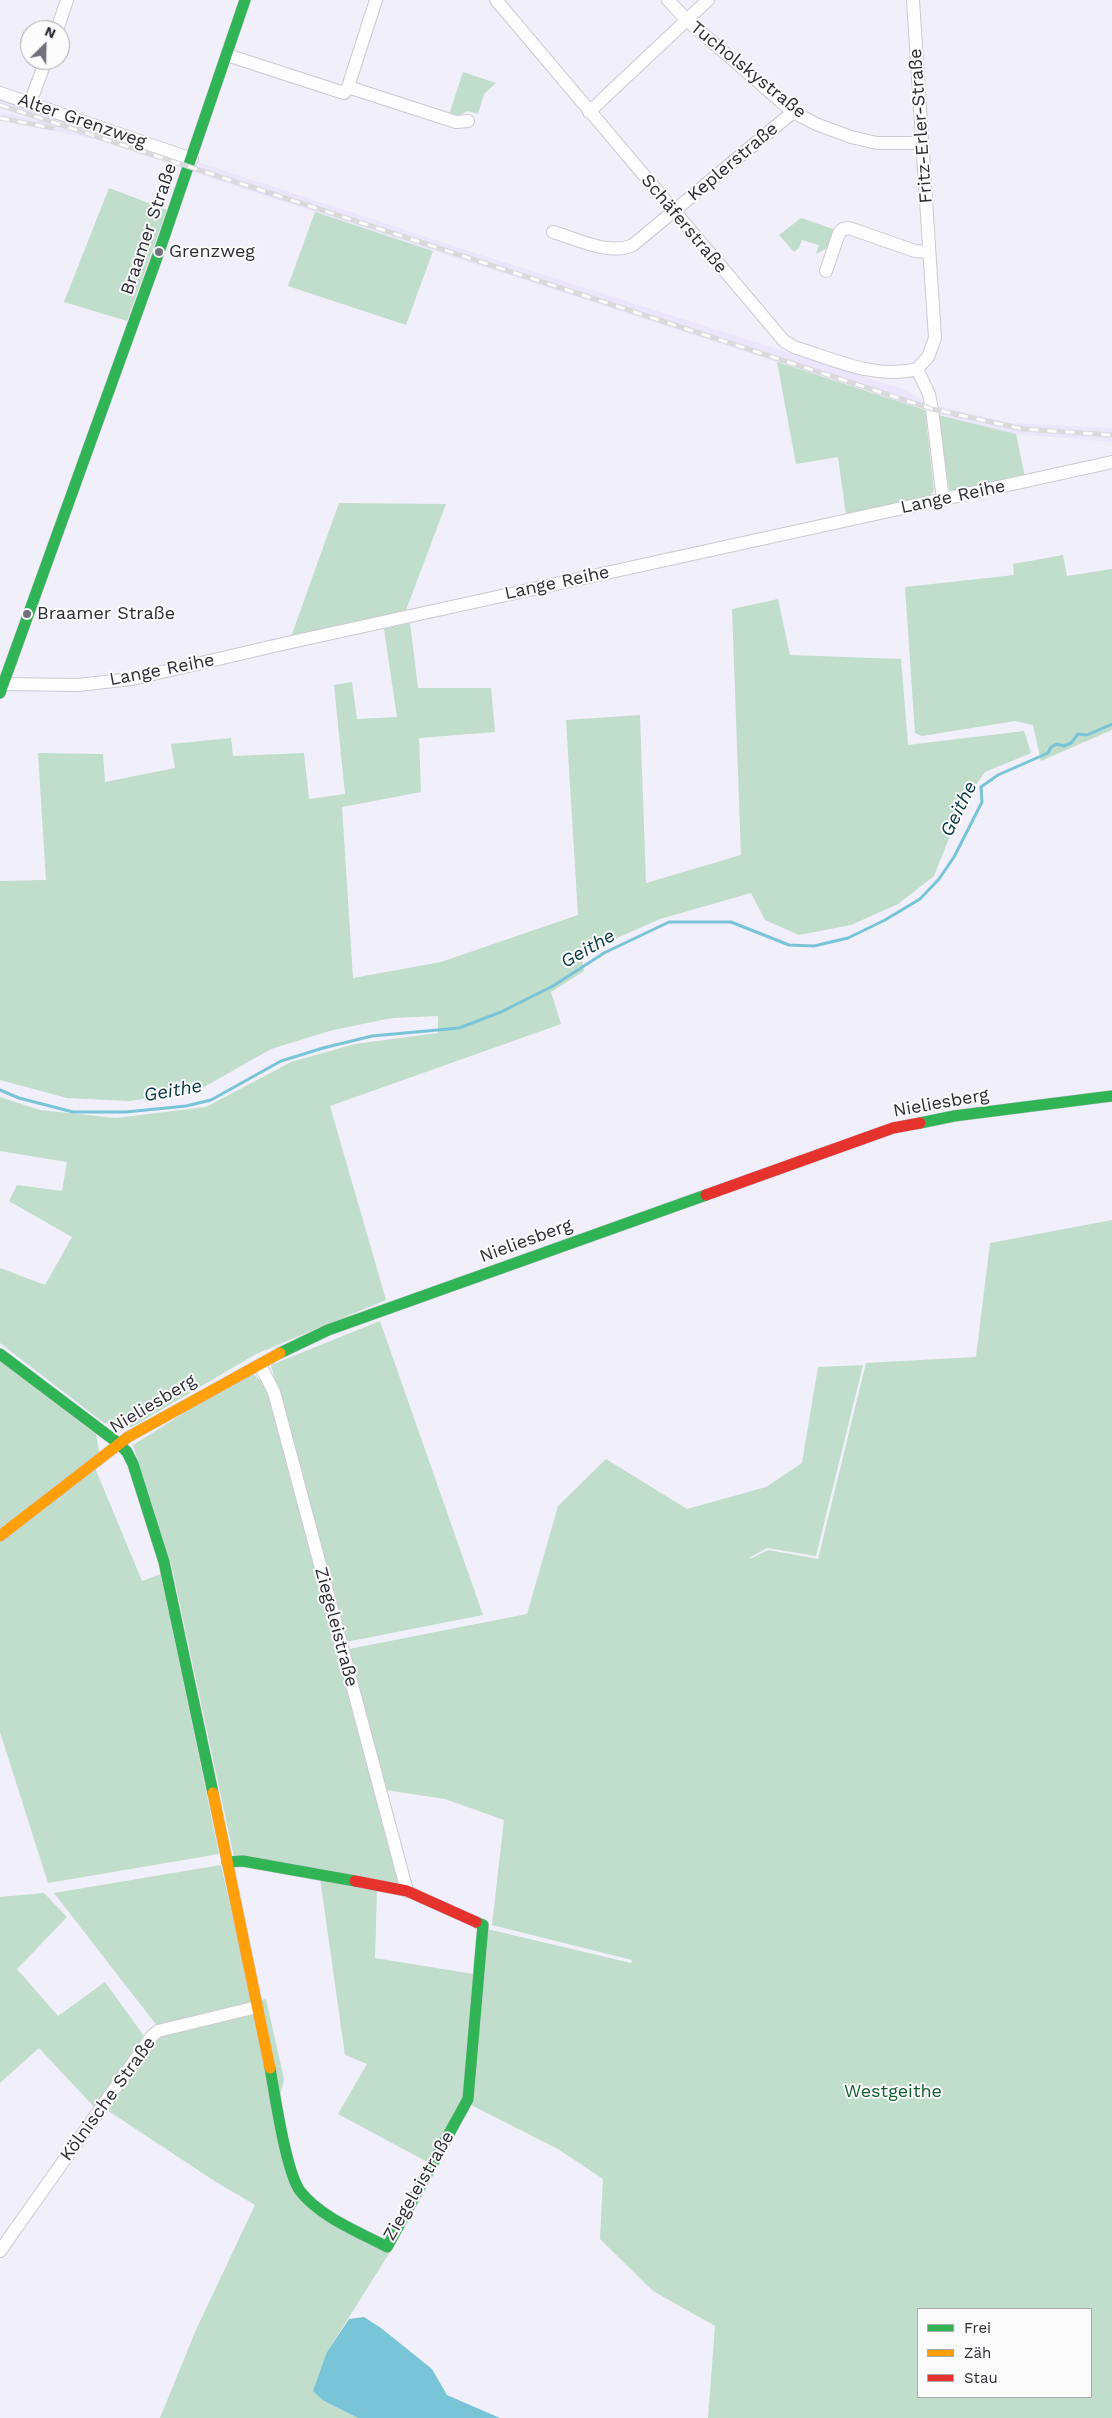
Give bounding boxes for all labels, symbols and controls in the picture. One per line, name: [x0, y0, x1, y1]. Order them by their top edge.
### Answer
street label: Tucholskystraße: [686, 17, 810, 123]
north arrow: [20, 20, 70, 70]
text: N: [43, 23, 58, 42]
street label: Fritz-Erler-Straße: [905, 48, 937, 204]
street label: Alter Grenzweg: [15, 89, 149, 153]
street label: Keplerstraße: [683, 118, 783, 206]
street label: Braamer Straße: [116, 160, 182, 298]
street label: Schäferstraße: [636, 170, 732, 278]
place label: Grenzweg: [169, 241, 255, 263]
marker: Grenzweg: [153, 246, 165, 258]
street label: Lange Reihe: [899, 475, 1007, 519]
street label: Lange Reihe: [503, 561, 611, 605]
place label: Braamer Straße: [37, 603, 175, 625]
marker: Braamer Straße: [21, 608, 33, 620]
street label: Lange Reihe: [108, 649, 216, 691]
water label: Geithe: [936, 777, 982, 841]
water label: Geithe: [557, 924, 619, 974]
water label: Geithe: [142, 1075, 204, 1107]
street label: Nieliesberg: [892, 1084, 990, 1122]
street label: Nieliesberg: [477, 1214, 575, 1268]
street label: Nieliesberg: [106, 1370, 200, 1438]
street label: Ziegeleistraße: [310, 1565, 362, 1689]
street label: Kölnische Straße: [56, 2033, 160, 2165]
park label: Westgeithe: [844, 2081, 942, 2103]
street label: Ziegeleistraße: [379, 2127, 459, 2245]
legend: [917, 2308, 1092, 2398]
text: Frei: [964, 2319, 991, 2337]
text: Zäh: [964, 2344, 991, 2362]
text: Stau: [964, 2369, 998, 2387]

